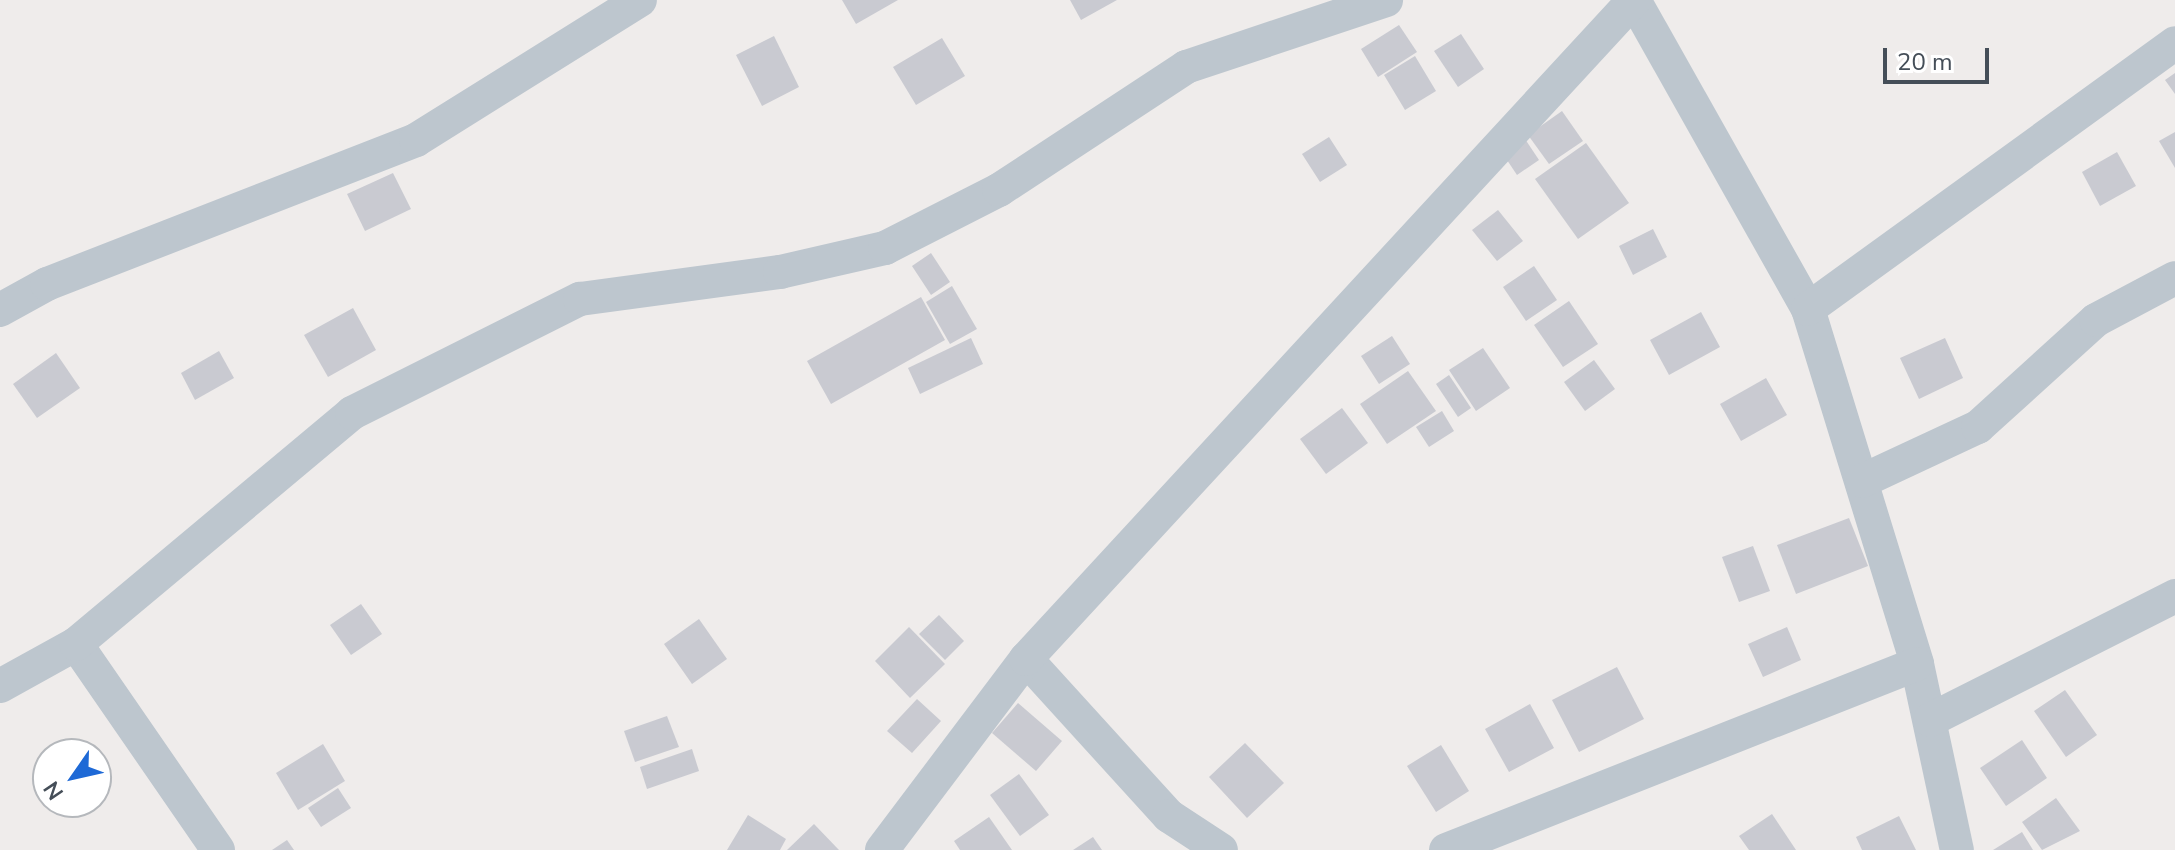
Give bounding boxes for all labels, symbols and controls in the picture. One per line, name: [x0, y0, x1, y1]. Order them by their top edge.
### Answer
scale bar: [1887, 32, 1993, 82]
text: 20 m: [1897, 46, 1953, 78]
north arrow: [32, 738, 112, 818]
text: N: [37, 775, 71, 806]

